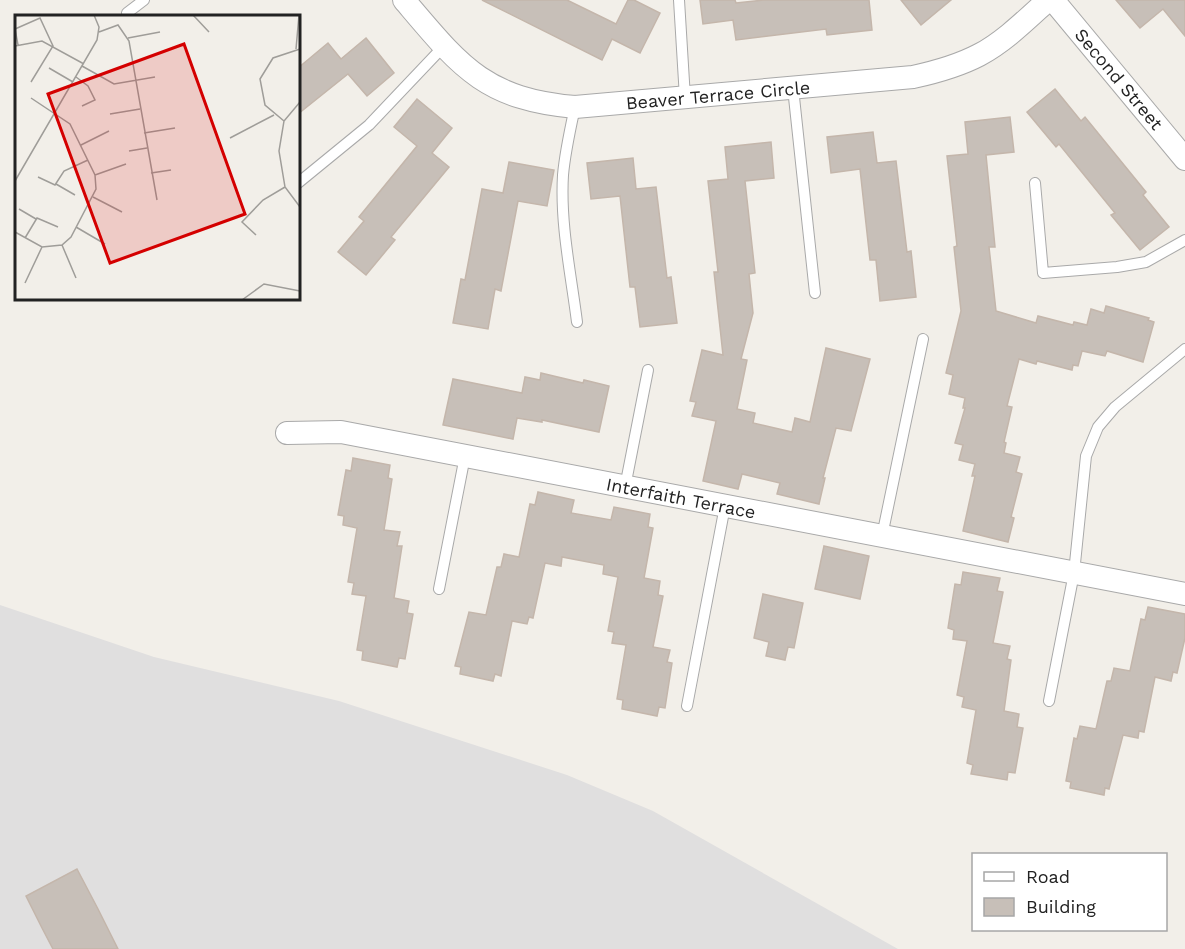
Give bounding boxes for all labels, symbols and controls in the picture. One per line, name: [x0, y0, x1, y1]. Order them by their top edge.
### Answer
inset map: [15, 15, 300, 300]
street label: Second Street: [1071, 24, 1168, 134]
street label: Beaver Terrace Circle: [625, 76, 811, 114]
street label: Interfaith Terrace: [605, 473, 757, 523]
legend: [972, 853, 1167, 931]
text: Road: [1026, 866, 1070, 887]
text: Building: [1026, 896, 1096, 917]

